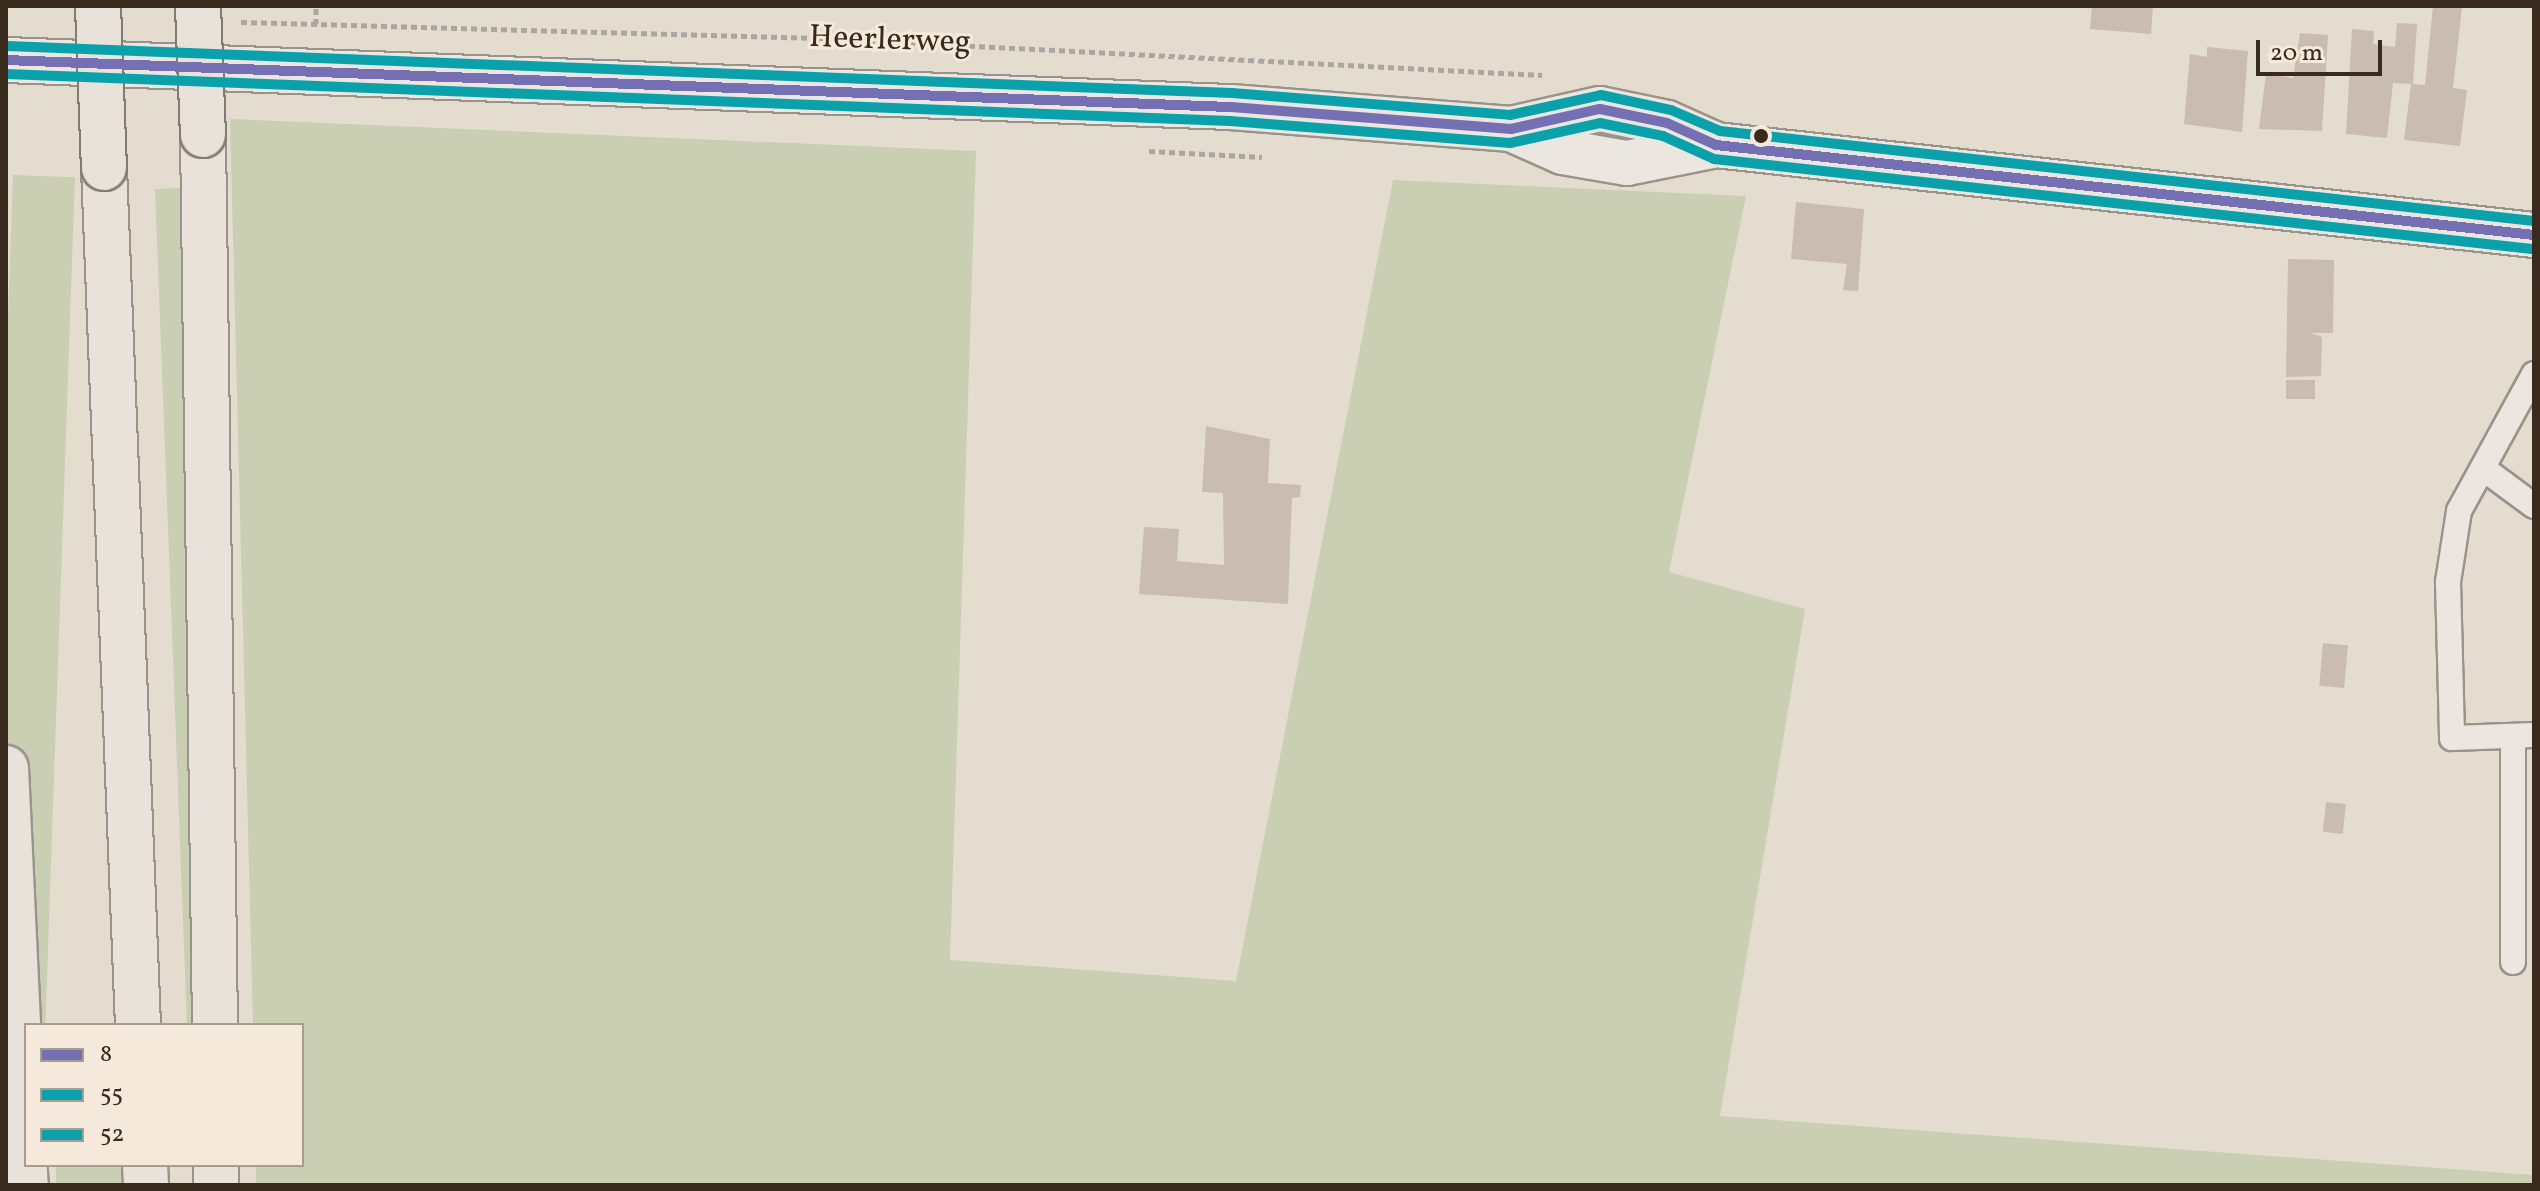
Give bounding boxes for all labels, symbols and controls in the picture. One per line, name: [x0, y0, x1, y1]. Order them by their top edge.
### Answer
street label: Heerlerweg: [808, 19, 972, 63]
scale bar: [2260, 24, 2386, 74]
text: 20 m: [2270, 37, 2323, 71]
unlabelled marker: [1753, 128, 1769, 144]
legend: [24, 1023, 304, 1167]
text: 8: [100, 1038, 112, 1072]
text: 55: [100, 1078, 123, 1112]
text: 52: [100, 1118, 124, 1152]

